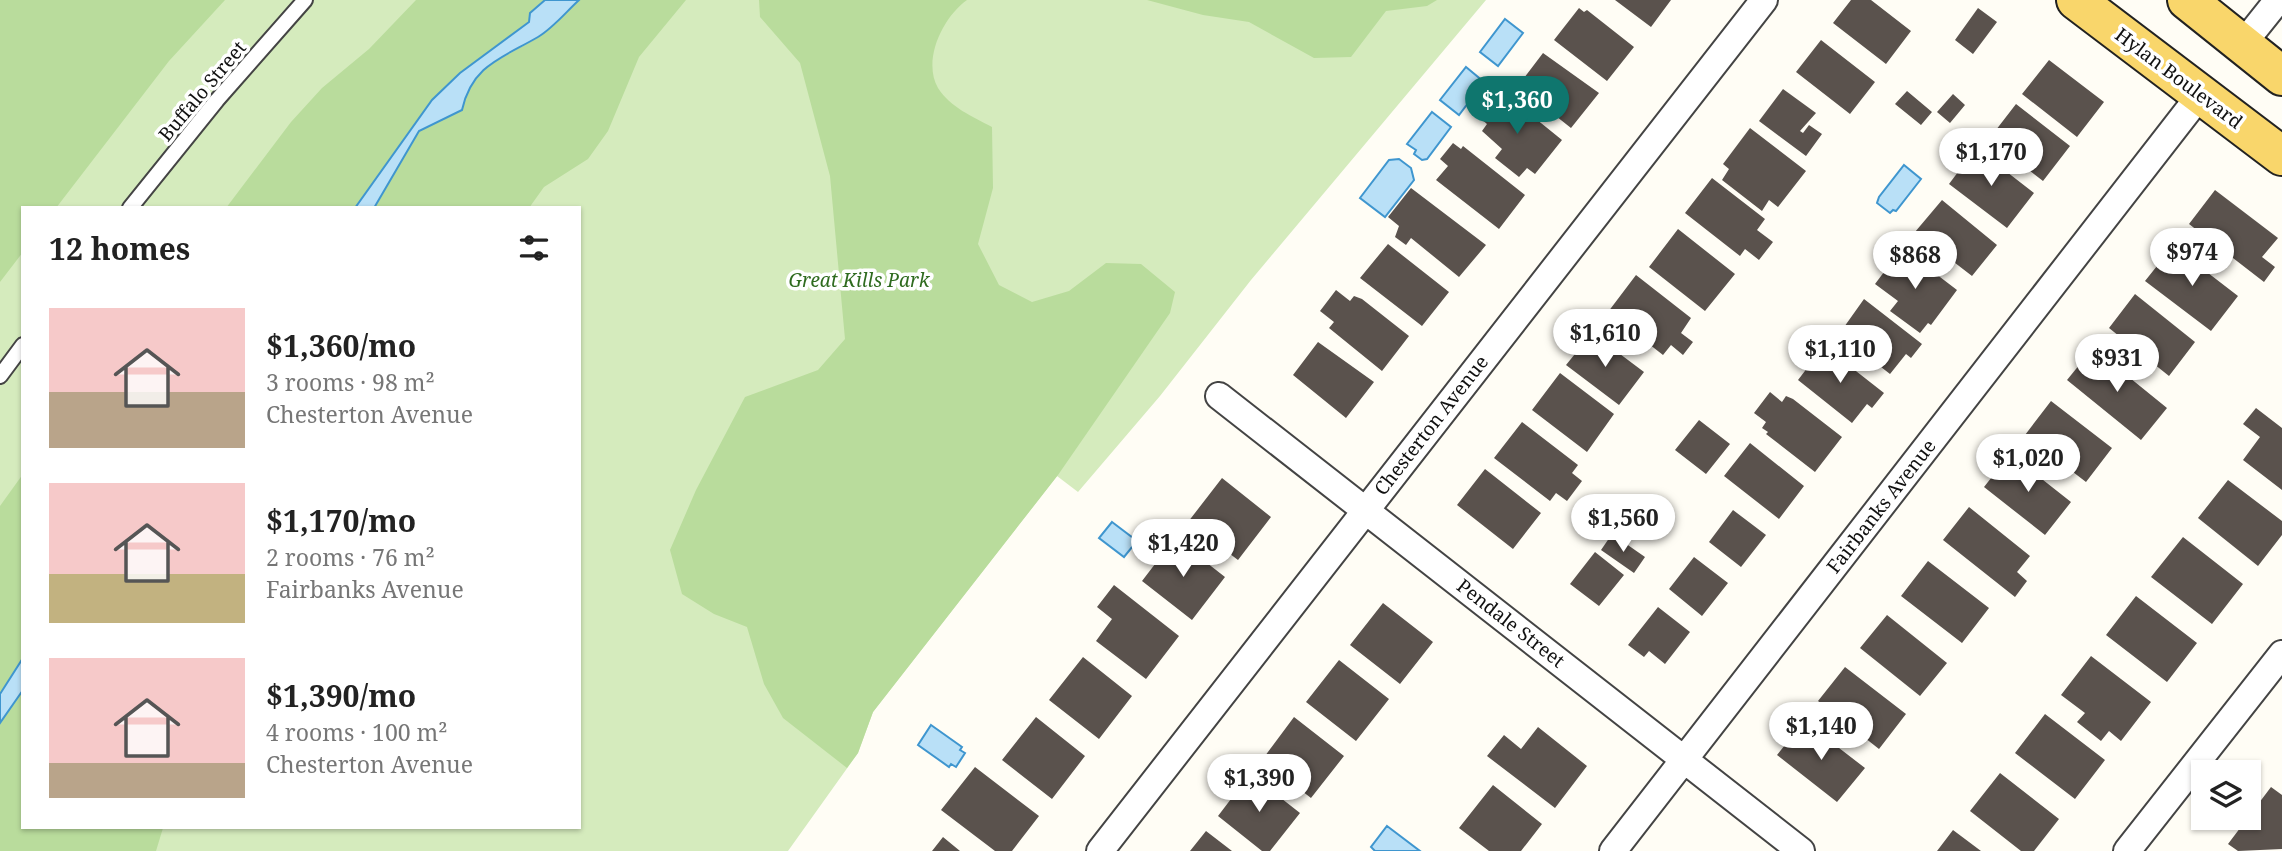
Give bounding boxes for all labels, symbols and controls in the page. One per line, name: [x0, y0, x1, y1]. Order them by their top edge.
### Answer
street label: Hylan Boulevard: [2110, 21, 2248, 135]
street label: Buffalo Street: [152, 35, 252, 147]
pin: $1,360: [1460, 76, 1574, 136]
text: $1,360: [1481, 83, 1553, 115]
pin: $1,170: [1934, 128, 2048, 188]
text: $1,170: [1955, 135, 2027, 167]
text: 12 homes: [49, 228, 190, 269]
icon: filters: [515, 229, 553, 267]
pin: $974: [2151, 229, 2233, 288]
pin: $868: [1874, 232, 1956, 291]
text: $974: [2166, 235, 2218, 267]
text: $868: [1889, 238, 1941, 270]
park label: Great Kills Park: [788, 267, 931, 293]
pin: $1,610: [1548, 310, 1662, 369]
text: $1,610: [1569, 316, 1641, 348]
text: $1,360/mo: [266, 325, 416, 366]
pin: $1,110: [1783, 326, 1897, 385]
text: $1,110: [1804, 332, 1876, 364]
pin: $931: [2076, 334, 2158, 394]
icon: home: [105, 336, 189, 420]
text: $931: [2091, 341, 2143, 373]
street label: Chesterton Avenue: [1368, 350, 1494, 500]
text: 3 rooms · 98 m²: [266, 366, 435, 398]
text: Chesterton Avenue: [266, 398, 473, 430]
street label: Fairbanks Avenue: [1820, 434, 1942, 578]
pin: $1,020: [1971, 434, 2085, 494]
text: $1,020: [1992, 441, 2064, 473]
pin: $1,560: [1566, 494, 1680, 554]
text: $1,170/mo: [266, 500, 416, 541]
text: $1,560: [1587, 501, 1659, 533]
icon: home: [105, 511, 189, 595]
pin: $1,420: [1126, 520, 1240, 579]
text: $1,420: [1147, 526, 1219, 558]
text: 2 rooms · 76 m²: [266, 541, 435, 573]
text: Fairbanks Avenue: [266, 573, 464, 605]
street label: Pendale Street: [1452, 573, 1571, 674]
text: $1,390/mo: [266, 675, 416, 716]
icon: home: [105, 686, 189, 770]
pin: $1,140: [1764, 702, 1878, 762]
text: $1,140: [1785, 709, 1857, 741]
text: 4 rooms · 100 m²: [266, 716, 448, 748]
text: Chesterton Avenue: [266, 748, 473, 780]
pin: $1,390: [1202, 754, 1316, 814]
map controls: [2191, 760, 2261, 830]
button: layers: [2191, 760, 2261, 830]
text: $1,390: [1223, 761, 1295, 793]

